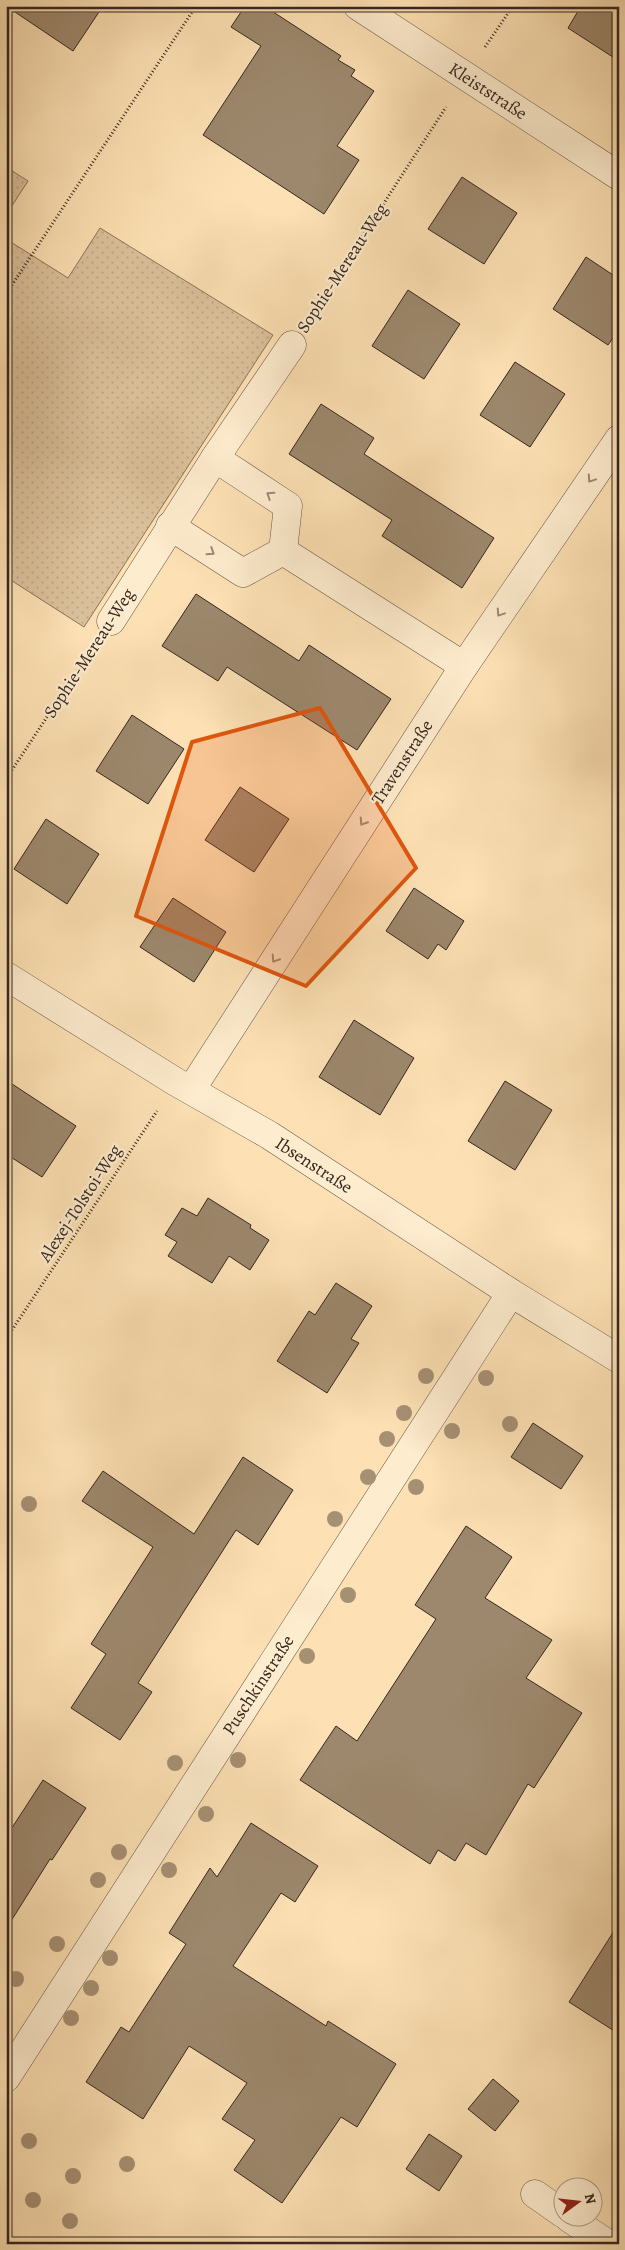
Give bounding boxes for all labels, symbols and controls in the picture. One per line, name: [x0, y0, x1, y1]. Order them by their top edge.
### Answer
street label: Kleiststraße: [444, 57, 532, 125]
street label: Sophie-Mereau-Weg: [291, 198, 393, 338]
one-way arrow: [588, 473, 597, 483]
one-way arrow: [267, 492, 276, 501]
one-way arrow: [206, 546, 215, 556]
street label: Sophie-Mereau-Weg: [38, 583, 140, 723]
one-way arrow: [497, 608, 506, 617]
street label: Travenstraße: [366, 715, 438, 809]
one-way arrow: [360, 817, 370, 826]
one-way arrow: [272, 953, 281, 963]
street label: Ibsenstraße: [271, 1131, 357, 1199]
street label: Alexej-Tolstoi-Weg: [32, 1140, 127, 1267]
street label: Puschkinstraße: [217, 1630, 299, 1740]
north arrow: [552, 2178, 602, 2228]
text: N: [580, 2191, 601, 2206]

